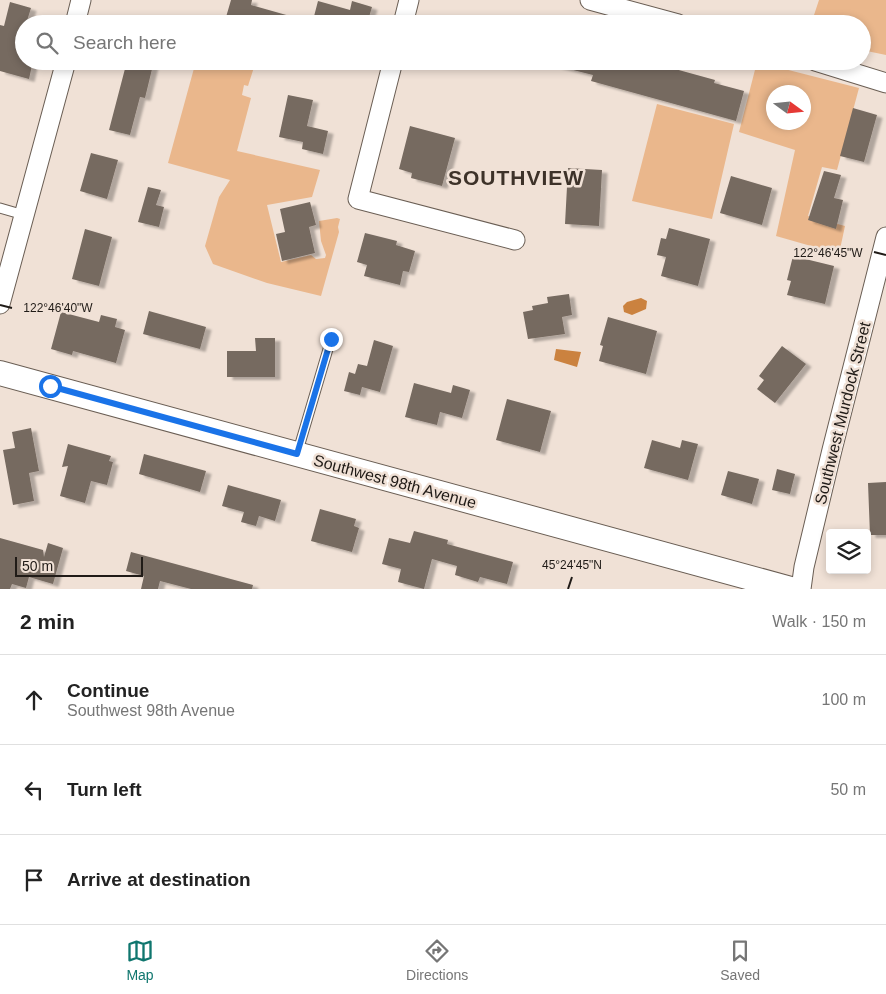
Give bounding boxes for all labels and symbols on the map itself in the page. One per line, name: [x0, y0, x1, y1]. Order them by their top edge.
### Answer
north arrow: [766, 85, 811, 130]
district label: SOUTHVIEW: [448, 166, 584, 189]
text: 122°46'45"W: [793, 246, 863, 260]
text: 122°46'40"W: [23, 301, 93, 315]
street label: Southwest Murdock Street: [812, 319, 874, 506]
route end: [320, 328, 343, 351]
route start: [39, 375, 62, 398]
street label: Southwest 98th Avenue: [312, 452, 478, 511]
scale bar: [15, 554, 142, 577]
text: 45°24'45"N: [542, 558, 602, 572]

